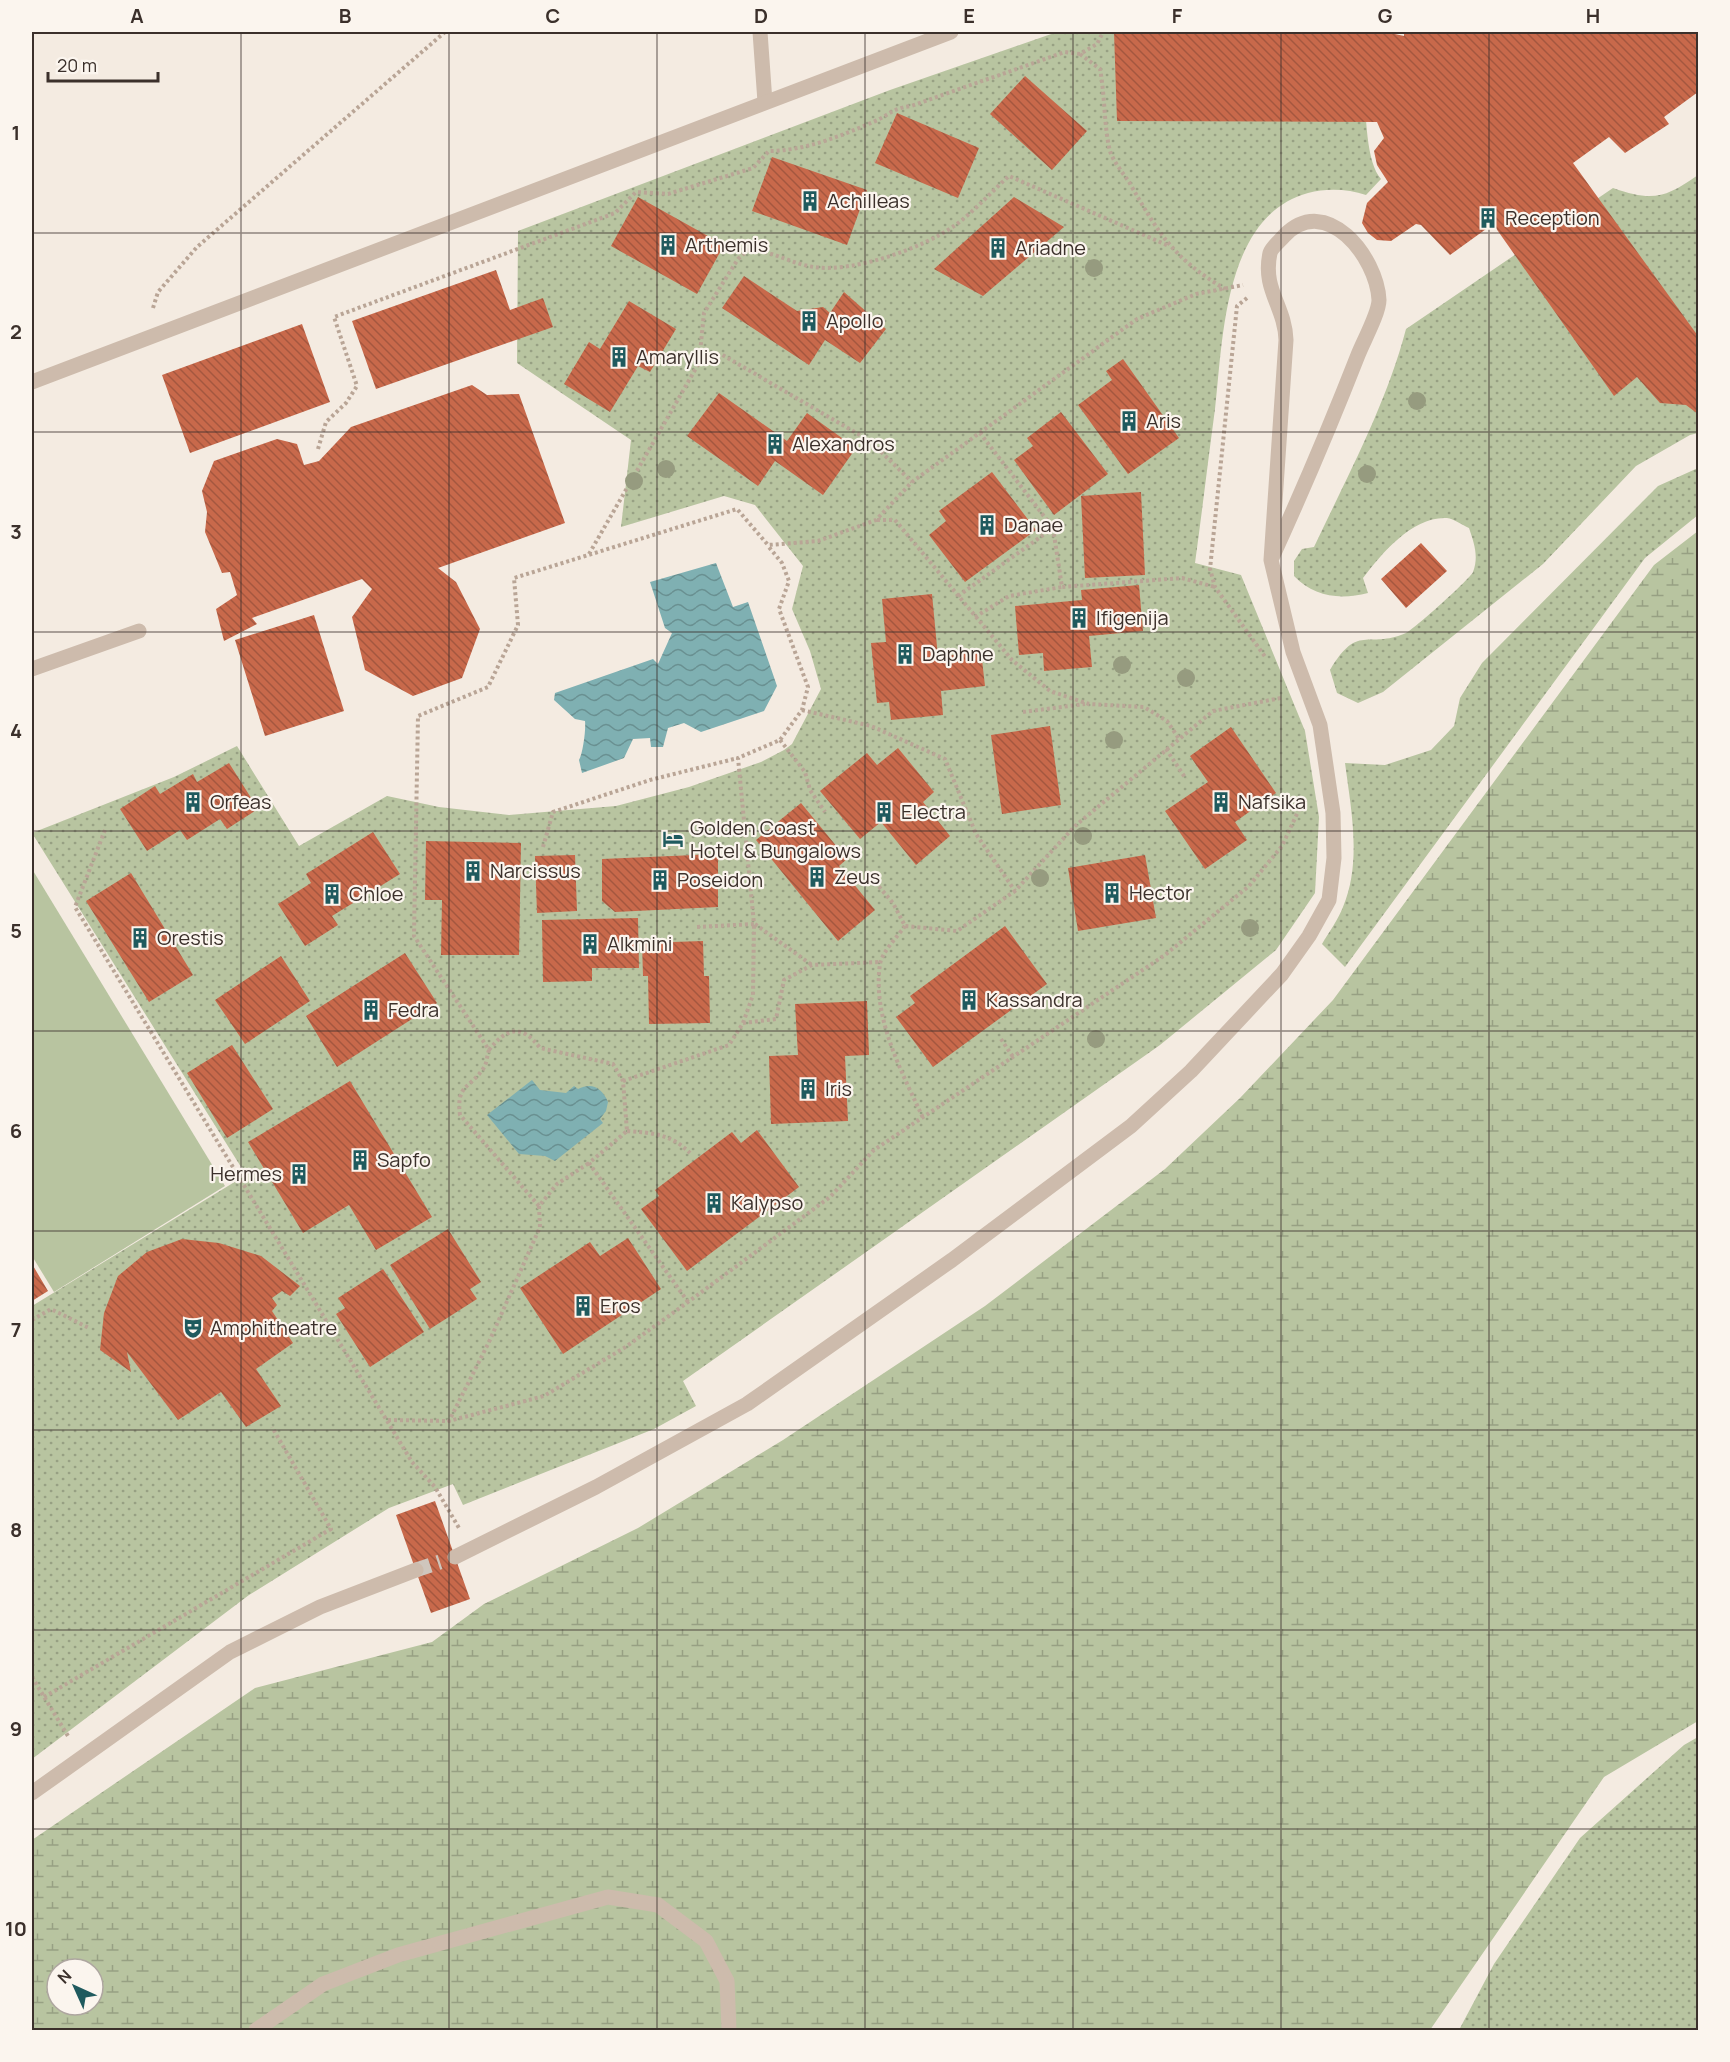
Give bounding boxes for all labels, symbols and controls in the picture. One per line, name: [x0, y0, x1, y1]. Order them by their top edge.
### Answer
text: A: [130, 2, 144, 29]
text: B: [339, 2, 352, 29]
text: C: [546, 2, 560, 29]
text: D: [754, 2, 768, 29]
text: E: [963, 2, 975, 29]
text: F: [1172, 2, 1183, 29]
text: G: [1378, 2, 1393, 29]
text: H: [1586, 2, 1600, 29]
scale bar: [48, 45, 158, 83]
text: 20 m: [57, 53, 97, 77]
text: 1: [12, 119, 20, 146]
place label: Achilleas: [827, 187, 910, 214]
building icon: Achilleas: [798, 189, 822, 213]
place label: Reception: [1505, 204, 1600, 231]
building icon: Reception: [1476, 206, 1500, 230]
place label: Arthemis: [685, 231, 768, 258]
building icon: Arthemis: [656, 233, 680, 257]
place label: Ariadne: [1015, 234, 1086, 261]
building icon: Ariadne: [986, 236, 1010, 260]
place label: Apollo: [826, 307, 884, 334]
building icon: Apollo: [797, 309, 821, 333]
text: 2: [10, 318, 22, 345]
place label: Amaryllis: [636, 343, 719, 370]
building icon: Amaryllis: [607, 345, 631, 369]
place label: Aris: [1146, 407, 1181, 434]
building icon: Aris: [1117, 409, 1141, 433]
place label: Alexandros: [792, 430, 895, 457]
building icon: Alexandros: [763, 432, 787, 456]
place label: Danae: [1004, 511, 1063, 538]
building icon: Danae: [975, 513, 999, 537]
text: 3: [10, 518, 22, 545]
place label: Ifigenija: [1096, 604, 1169, 631]
building icon: Ifigenija: [1067, 606, 1091, 630]
place label: Daphne: [922, 640, 994, 667]
building icon: Daphne: [893, 642, 917, 666]
text: 4: [10, 717, 22, 744]
place label: Orfeas: [210, 788, 271, 815]
place label: Nafsika: [1238, 788, 1306, 815]
building icon: Orfeas: [181, 790, 205, 814]
building icon: Nafsika: [1209, 790, 1233, 814]
place label: Electra: [901, 798, 966, 825]
building icon: Electra: [872, 800, 896, 824]
place label: Golden Coast Hotel & Bungalows: [690, 814, 861, 864]
hotel icon: Golden Coast Hotel & Bungalows: [661, 827, 685, 851]
place label: Narcissus: [490, 857, 581, 884]
building icon: Narcissus: [461, 859, 485, 883]
place label: Zeus: [834, 863, 880, 890]
building icon: Zeus: [805, 865, 829, 889]
place label: Poseidon: [677, 866, 763, 893]
building icon: Poseidon: [648, 868, 672, 892]
place label: Hector: [1129, 879, 1192, 906]
place label: Chloe: [349, 880, 403, 907]
building icon: Hector: [1100, 881, 1124, 905]
building icon: Chloe: [320, 882, 344, 906]
text: 5: [10, 917, 22, 944]
place label: Orestis: [157, 924, 224, 951]
building icon: Orestis: [128, 926, 152, 950]
place label: Alkmini: [607, 930, 672, 957]
building icon: Alkmini: [578, 932, 602, 956]
place label: Kassandra: [986, 986, 1083, 1013]
building icon: Kassandra: [957, 988, 981, 1012]
place label: Fedra: [388, 996, 439, 1023]
building icon: Fedra: [359, 998, 383, 1022]
place label: Iris: [825, 1075, 852, 1102]
building icon: Iris: [796, 1077, 820, 1101]
text: 6: [10, 1117, 22, 1144]
place label: Sapfo: [377, 1146, 431, 1173]
building icon: Sapfo: [348, 1148, 372, 1172]
place label: Hermes: [210, 1160, 282, 1187]
building icon: Hermes: [287, 1162, 311, 1186]
place label: Kalypso: [731, 1189, 803, 1216]
building icon: Kalypso: [702, 1191, 726, 1215]
place label: Eros: [600, 1292, 641, 1319]
building icon: Eros: [571, 1294, 595, 1318]
place label: Amphitheatre: [210, 1314, 337, 1341]
text: 7: [11, 1316, 21, 1343]
theatre icon: Amphitheatre: [181, 1316, 205, 1340]
text: 8: [10, 1516, 22, 1543]
text: 9: [10, 1715, 22, 1742]
text: 10: [5, 1915, 27, 1942]
north arrow: [45, 1957, 105, 2017]
text: N: [53, 1965, 76, 1988]

